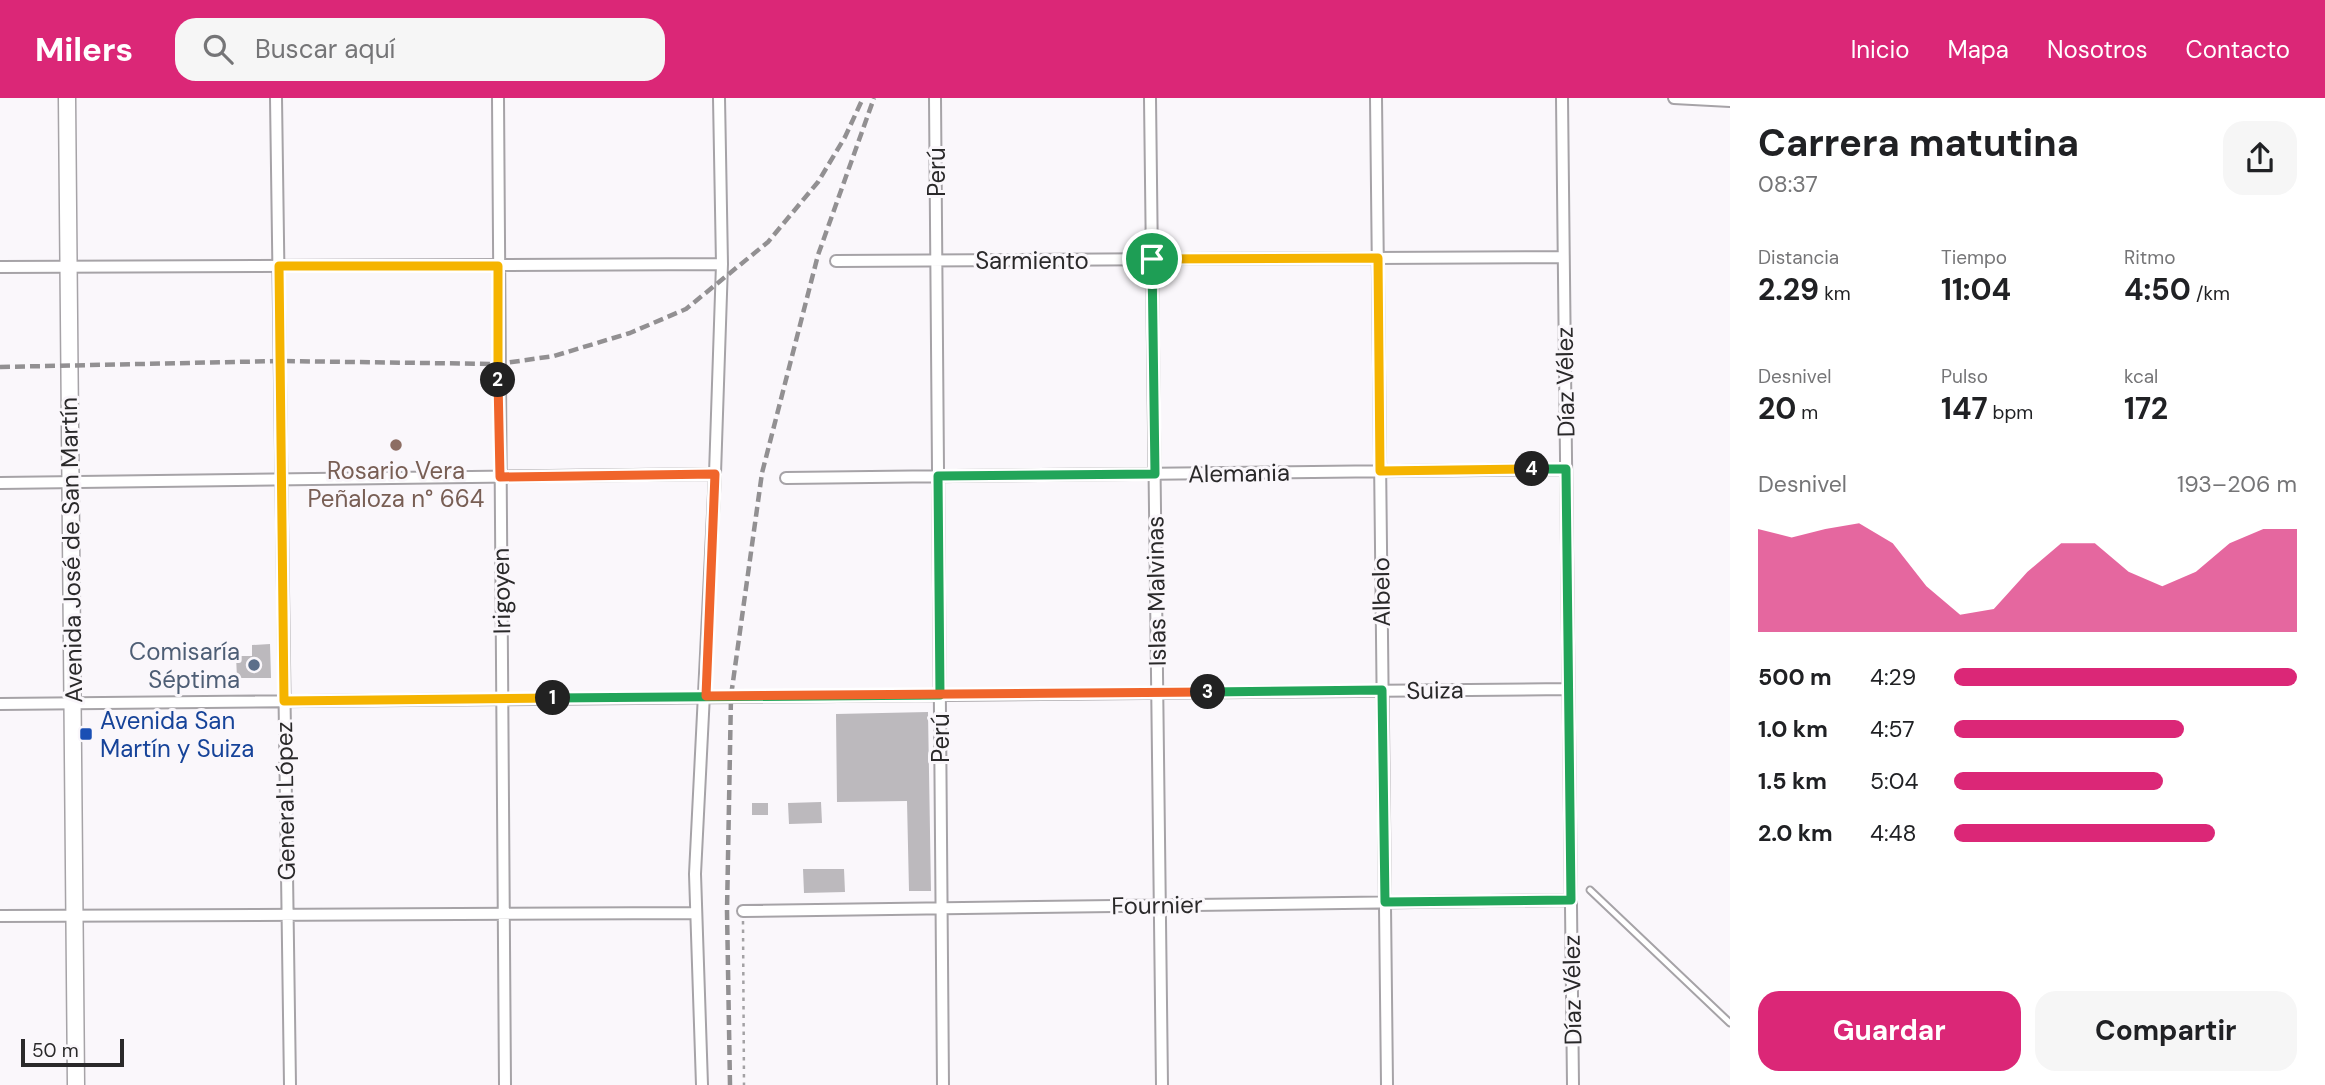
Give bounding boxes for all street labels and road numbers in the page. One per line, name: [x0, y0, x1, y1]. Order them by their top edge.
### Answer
street label: Perú: [921, 147, 952, 197]
street label: Sarmiento: [975, 245, 1089, 276]
street label: Díaz Vélez: [1549, 327, 1581, 437]
street label: Avenida José de San Martín: [53, 397, 89, 703]
street label: Alemania: [1188, 457, 1290, 489]
street label: Islas Malvinas: [1139, 516, 1173, 666]
street label: Irigoyen: [485, 548, 517, 634]
street label: Albelo: [1365, 557, 1397, 627]
street label: Suiza: [1406, 674, 1464, 706]
street label: Perú: [925, 713, 956, 763]
street label: General López: [268, 721, 302, 881]
street label: Fournier: [1111, 889, 1203, 921]
street label: Díaz Vélez: [1556, 935, 1588, 1045]

